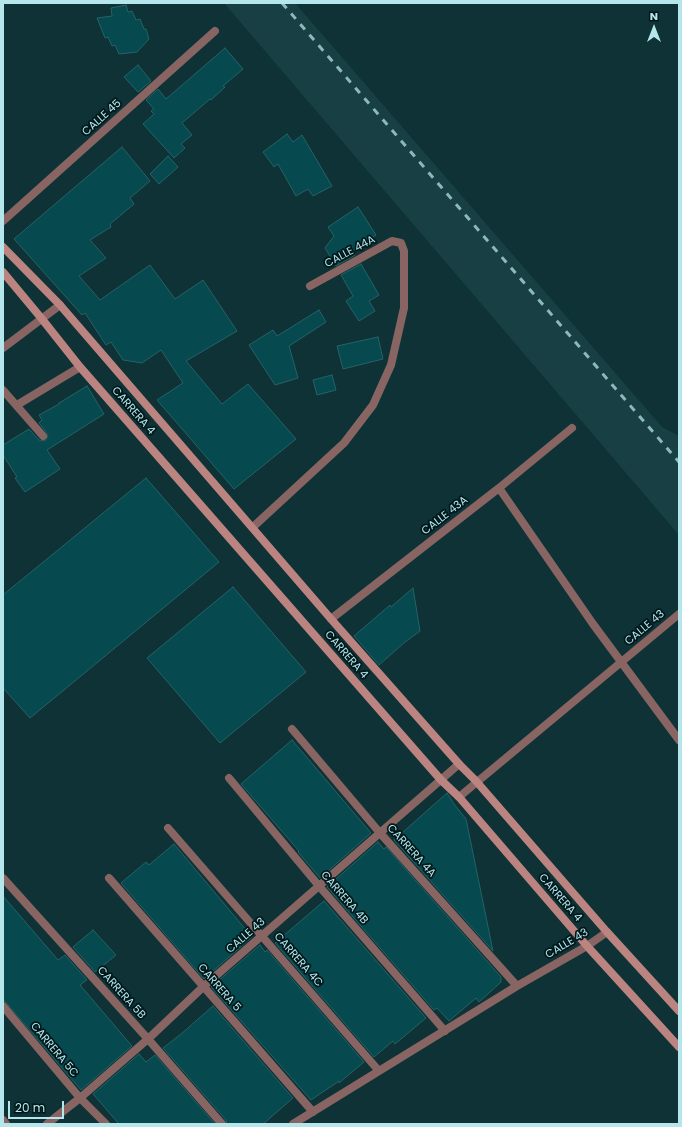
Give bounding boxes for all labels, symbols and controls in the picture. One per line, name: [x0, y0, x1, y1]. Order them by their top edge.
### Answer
north arrow: [634, 8, 674, 48]
text: N: [650, 8, 658, 24]
street label: CALLE 45: [80, 97, 124, 139]
street label: CALLE 44A: [323, 233, 377, 271]
street label: CARRERA 4: [109, 384, 157, 438]
street label: CALLE 43A: [419, 494, 471, 538]
street label: CALLE 43: [623, 608, 667, 648]
street label: CARRERA 4: [322, 628, 370, 682]
street label: CARRERA 4A: [384, 822, 438, 880]
street label: CARRERA 4B: [317, 869, 371, 927]
street label: CARRERA 4: [536, 871, 584, 925]
street label: CALLE 43: [224, 915, 268, 957]
street label: CALLE 43: [543, 926, 591, 962]
street label: CARRERA 4C: [271, 930, 325, 990]
street label: CARRERA 5: [195, 961, 243, 1015]
street label: CARRERA 5B: [94, 964, 148, 1022]
street label: CARRERA 5C: [27, 1020, 81, 1080]
scale bar: [10, 1093, 66, 1119]
text: 20 m: [15, 1099, 45, 1116]

